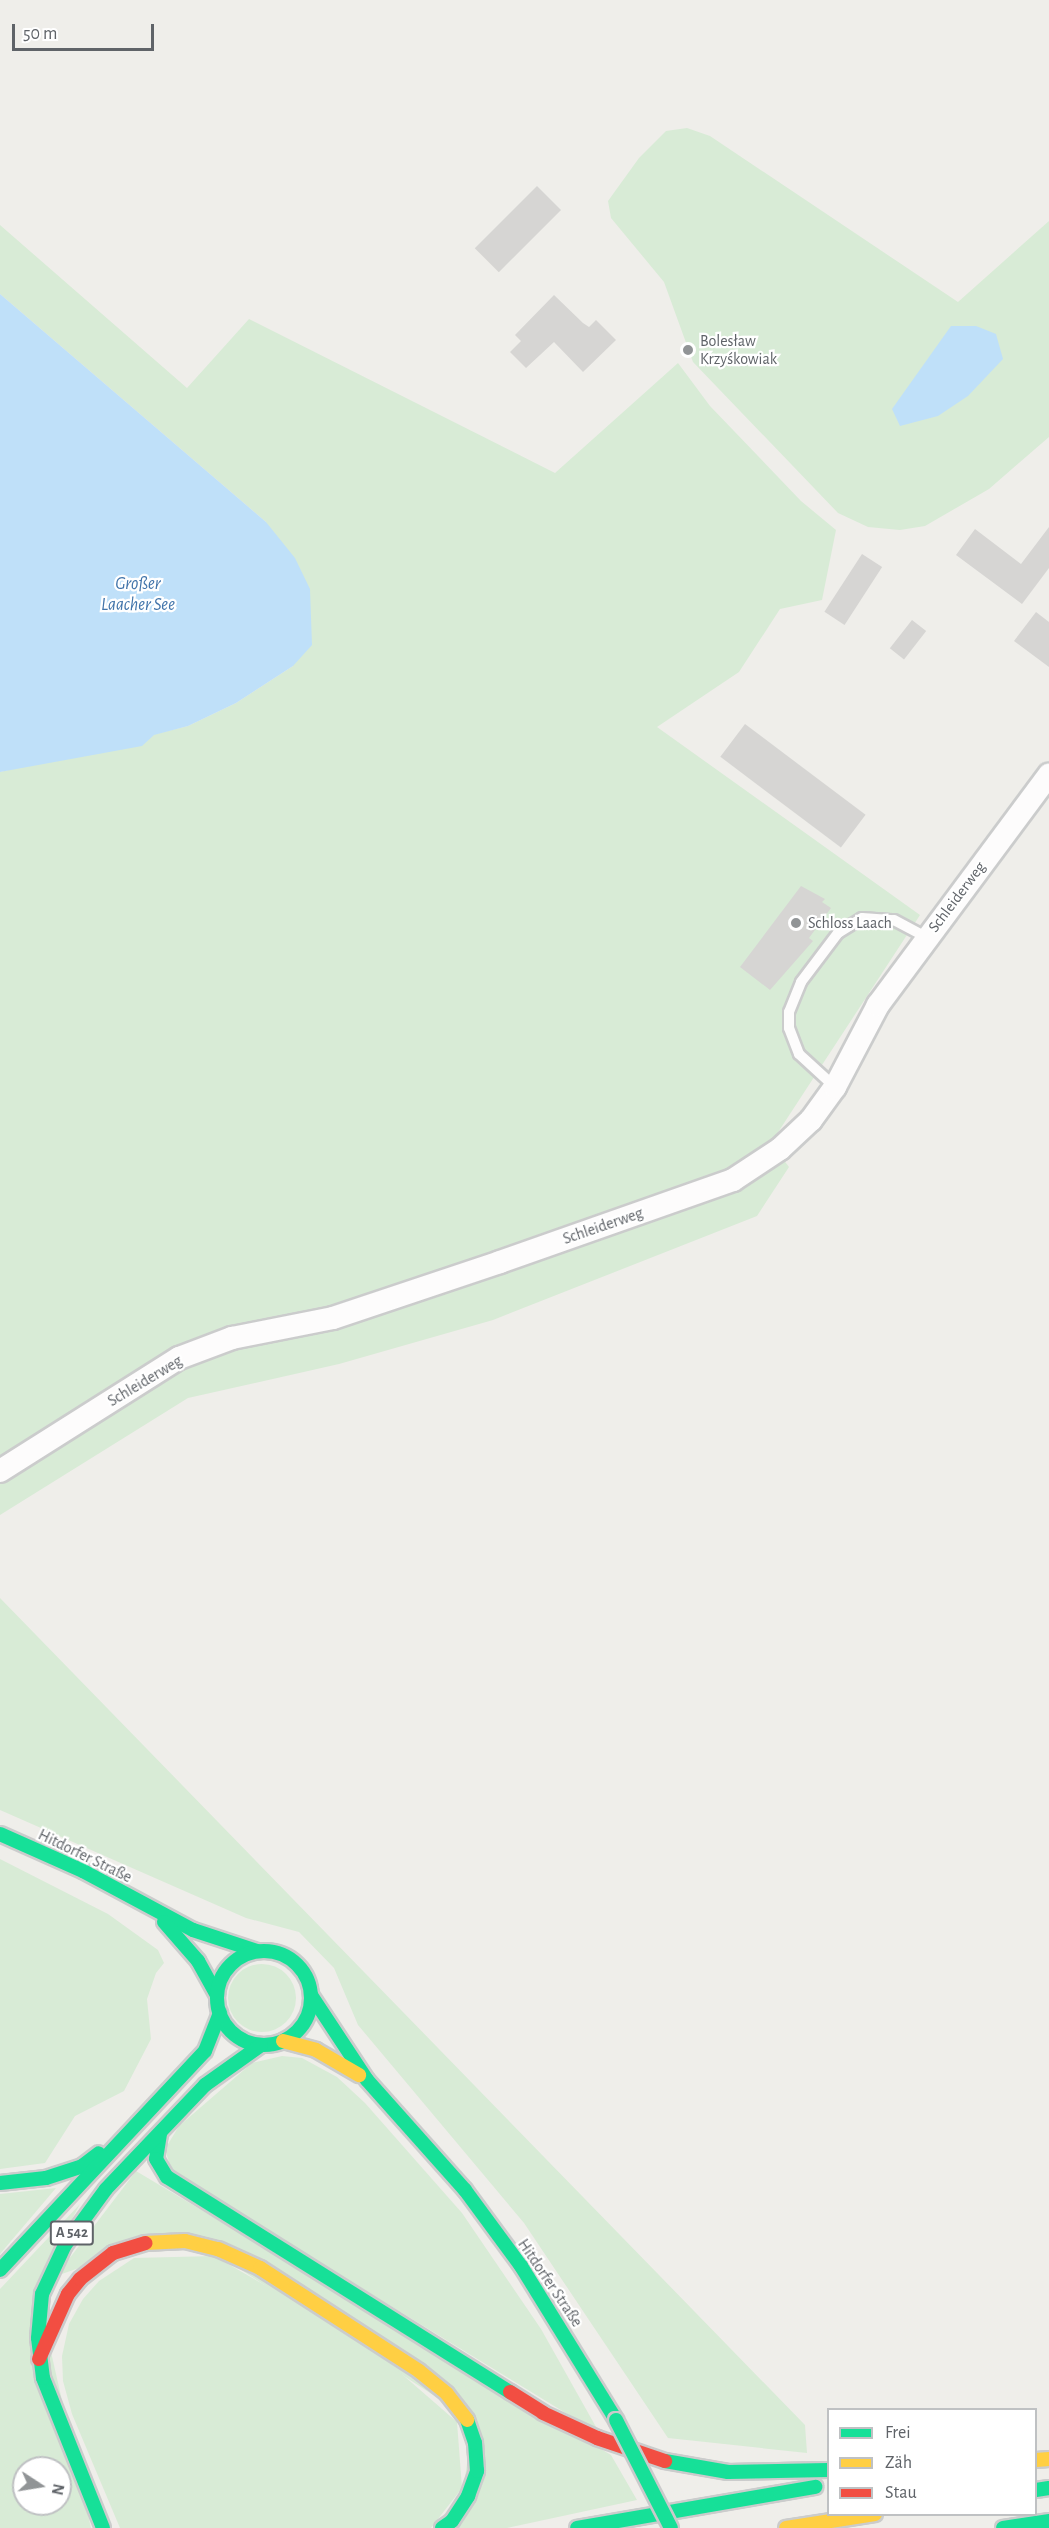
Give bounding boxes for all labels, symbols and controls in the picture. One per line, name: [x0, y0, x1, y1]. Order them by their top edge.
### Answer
scale bar: [15, 12, 158, 50]
text: 50 m: [23, 25, 57, 43]
place label: Bolesław Krzyśkowiak: [700, 331, 777, 369]
marker: Bolesław Krzyśkowiak: [681, 343, 695, 357]
water label: Großer Laacher See: [101, 574, 175, 616]
street label: Schleiderweg: [924, 858, 990, 936]
place label: Schloss Laach: [808, 913, 892, 933]
marker: Schloss Laach: [789, 916, 803, 930]
street label: Schleiderweg: [560, 1203, 646, 1249]
street label: Schleiderweg: [104, 1351, 186, 1411]
street label: Hitdorfer Straße: [35, 1825, 135, 1887]
road number: A 542: [50, 2221, 94, 2245]
street label: Hitdorfer Straße: [514, 2235, 586, 2331]
legend: [827, 2408, 1037, 2516]
text: Frei: [885, 2424, 911, 2442]
text: Zäh: [885, 2454, 912, 2472]
north arrow: [12, 2456, 72, 2516]
text: N: [49, 2482, 67, 2496]
text: Stau: [885, 2484, 917, 2502]

